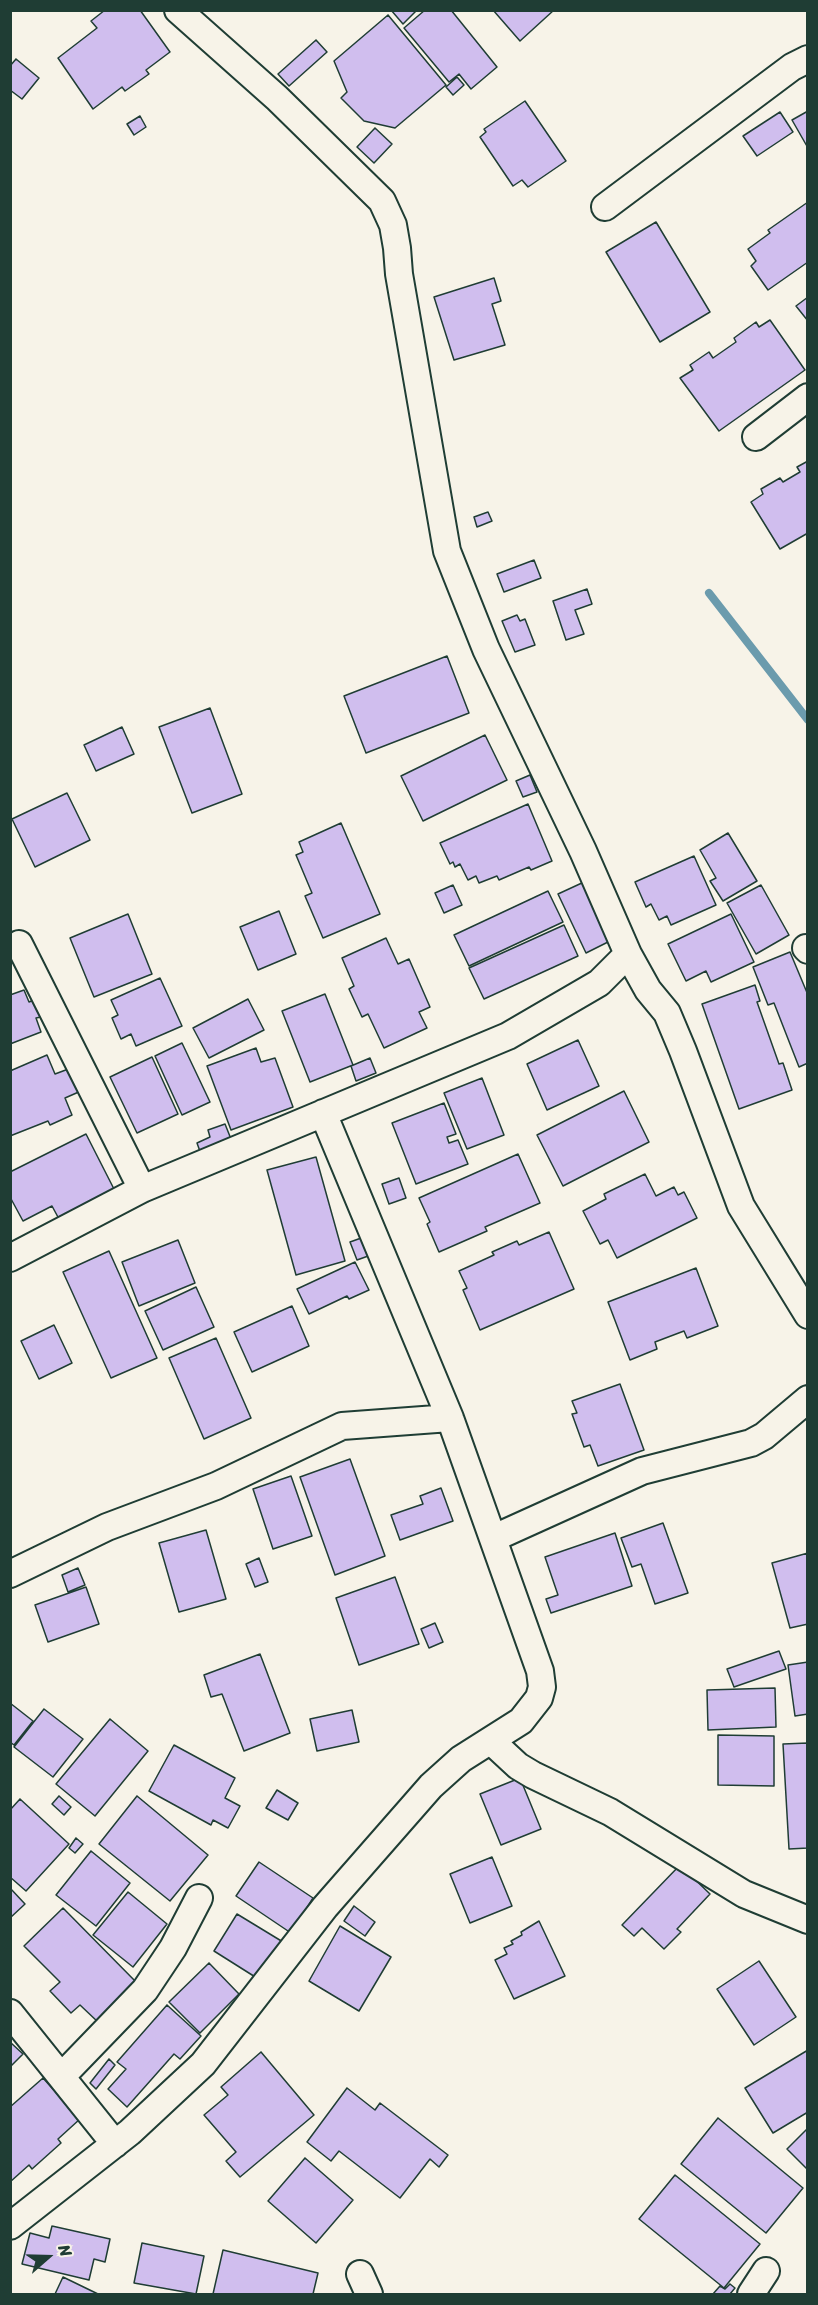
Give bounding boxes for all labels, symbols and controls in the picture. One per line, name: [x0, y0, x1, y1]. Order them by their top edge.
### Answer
north arrow: [18, 2227, 78, 2287]
text: N: [50, 2241, 81, 2261]

